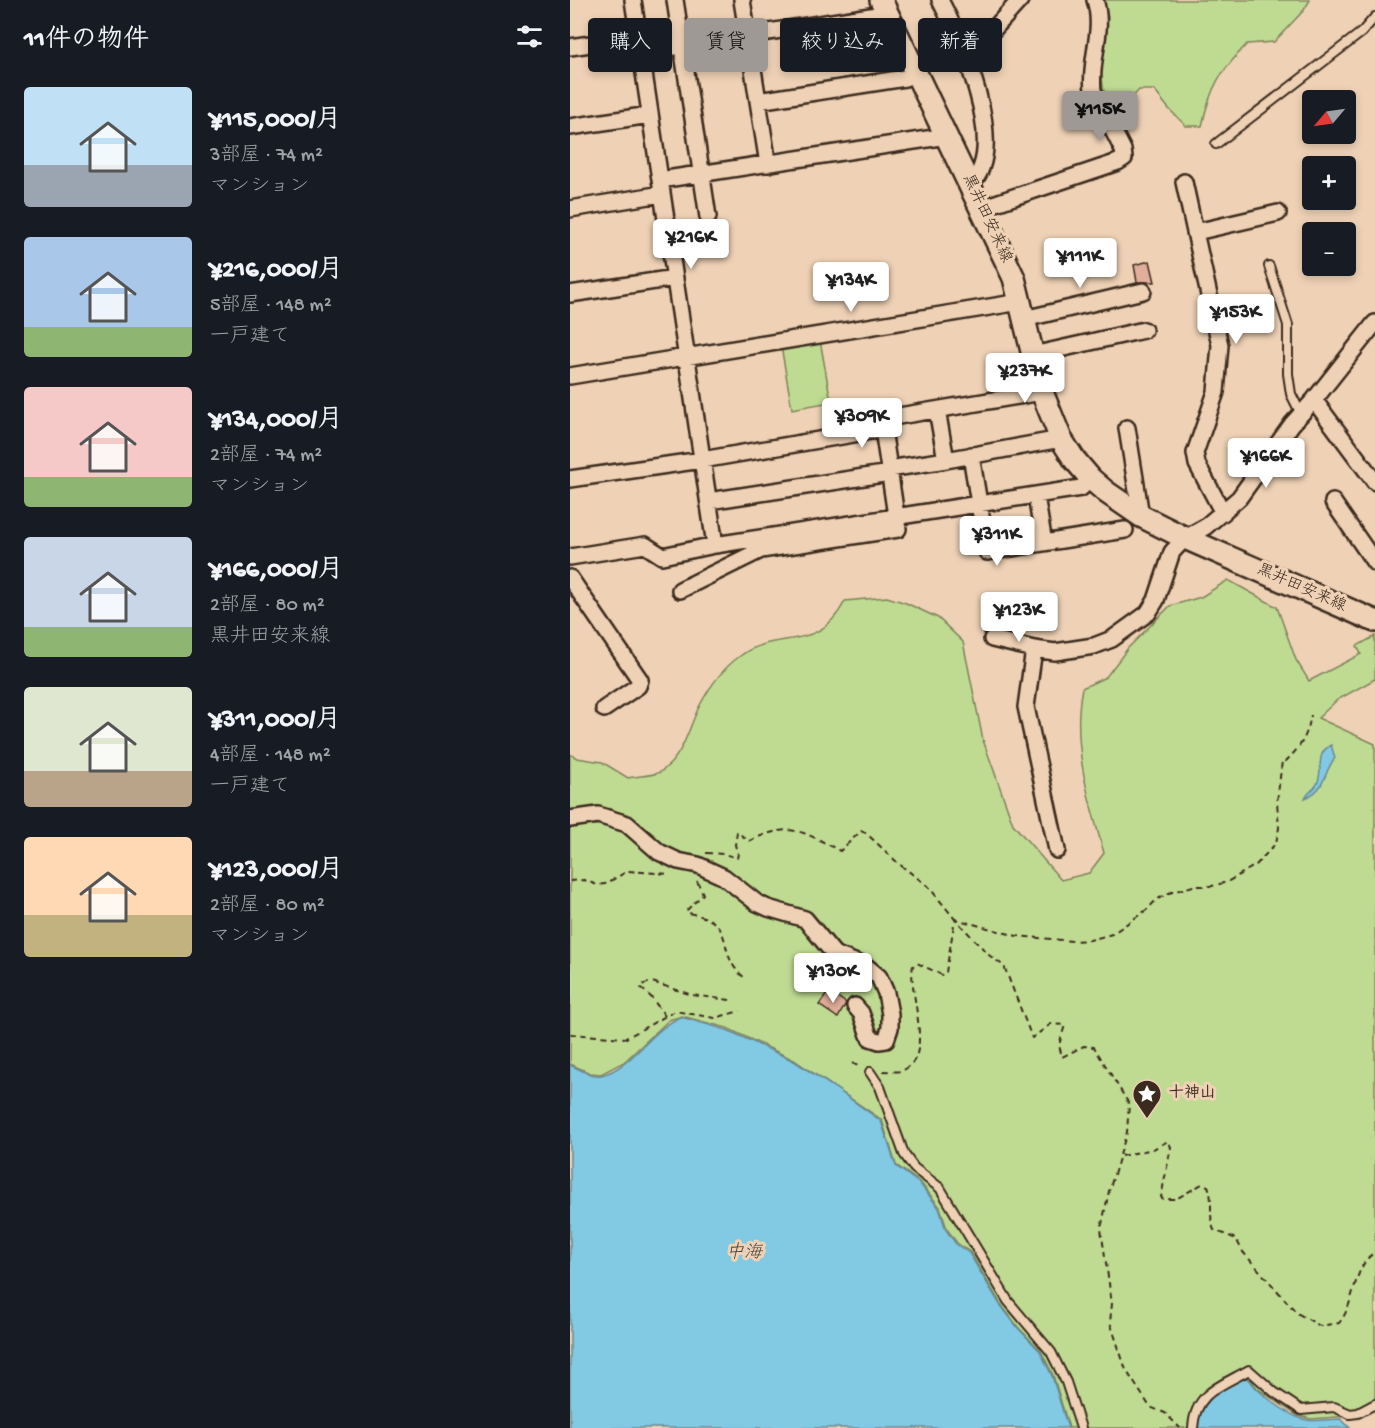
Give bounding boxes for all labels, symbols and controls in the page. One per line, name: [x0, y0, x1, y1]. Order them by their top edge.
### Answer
chip: 購入: [588, 18, 672, 72]
chip: 賃貸: [684, 18, 768, 72]
chip: 絞り込み: [780, 18, 906, 72]
chip: 新着: [918, 18, 1002, 72]
icon: filters: [513, 20, 546, 53]
text: 11件の物件: [24, 26, 149, 57]
north arrow: [1302, 90, 1356, 144]
map controls: [1302, 90, 1356, 276]
pin: ¥115K: [1058, 91, 1142, 142]
text: ¥115K: [1077, 99, 1123, 122]
text: ¥115,000/月: [210, 106, 341, 137]
icon: home: [72, 111, 144, 183]
text: 3部屋 · 74 m²: [210, 145, 323, 168]
button: +: [1302, 156, 1356, 210]
street label: 黒井田安来線: [957, 171, 1017, 267]
text: マンション: [210, 176, 309, 199]
pin: ¥216K: [649, 219, 733, 270]
button: −: [1302, 222, 1356, 276]
text: ¥216K: [667, 227, 715, 250]
pin: ¥111K: [1038, 238, 1122, 289]
text: ¥111K: [1058, 246, 1102, 269]
text: ¥216,000/月: [210, 256, 343, 287]
icon: home: [72, 261, 144, 333]
pin: ¥134K: [809, 262, 893, 313]
text: ¥134K: [827, 270, 875, 293]
pin: ¥153K: [1194, 294, 1278, 345]
text: 5部屋 · 148 m²: [210, 295, 332, 318]
text: ¥153K: [1211, 302, 1261, 325]
text: 一戸建て: [210, 326, 290, 349]
pin: ¥237K: [983, 353, 1067, 404]
text: ¥237K: [1000, 361, 1050, 384]
pin: ¥309K: [820, 398, 904, 449]
text: ¥134,000/月: [210, 406, 343, 437]
text: ¥309K: [836, 406, 888, 429]
icon: home: [72, 411, 144, 483]
pin: ¥166K: [1224, 438, 1308, 489]
text: 2部屋 · 74 m²: [210, 445, 322, 468]
text: ¥166K: [1242, 446, 1290, 469]
text: マンション: [210, 476, 309, 499]
pin: ¥311K: [955, 516, 1039, 567]
text: ¥311K: [974, 524, 1020, 547]
text: ¥166,000/月: [210, 556, 344, 587]
street label: 黒井田安来線: [1253, 559, 1350, 617]
icon: home: [72, 561, 144, 633]
pin: ¥123K: [977, 592, 1061, 643]
text: 2部屋 · 80 m²: [210, 595, 325, 618]
text: ¥123K: [995, 600, 1043, 623]
text: 黒井田安来線: [210, 626, 330, 649]
text: ¥311,000/月: [210, 706, 341, 737]
icon: home: [72, 711, 144, 783]
text: 4部屋 · 148 m²: [210, 745, 331, 768]
text: 一戸建て: [210, 776, 290, 799]
text: ¥123,000/月: [210, 856, 344, 887]
icon: home: [72, 861, 144, 933]
text: 2部屋 · 80 m²: [210, 895, 325, 918]
text: マンション: [210, 926, 309, 949]
pin: ¥130K: [791, 953, 875, 1004]
text: ¥130K: [808, 961, 858, 984]
place icon: 十神山: [1131, 1078, 1163, 1120]
place label: 十神山: [1168, 1084, 1216, 1104]
water label: 中海: [726, 1242, 764, 1264]

